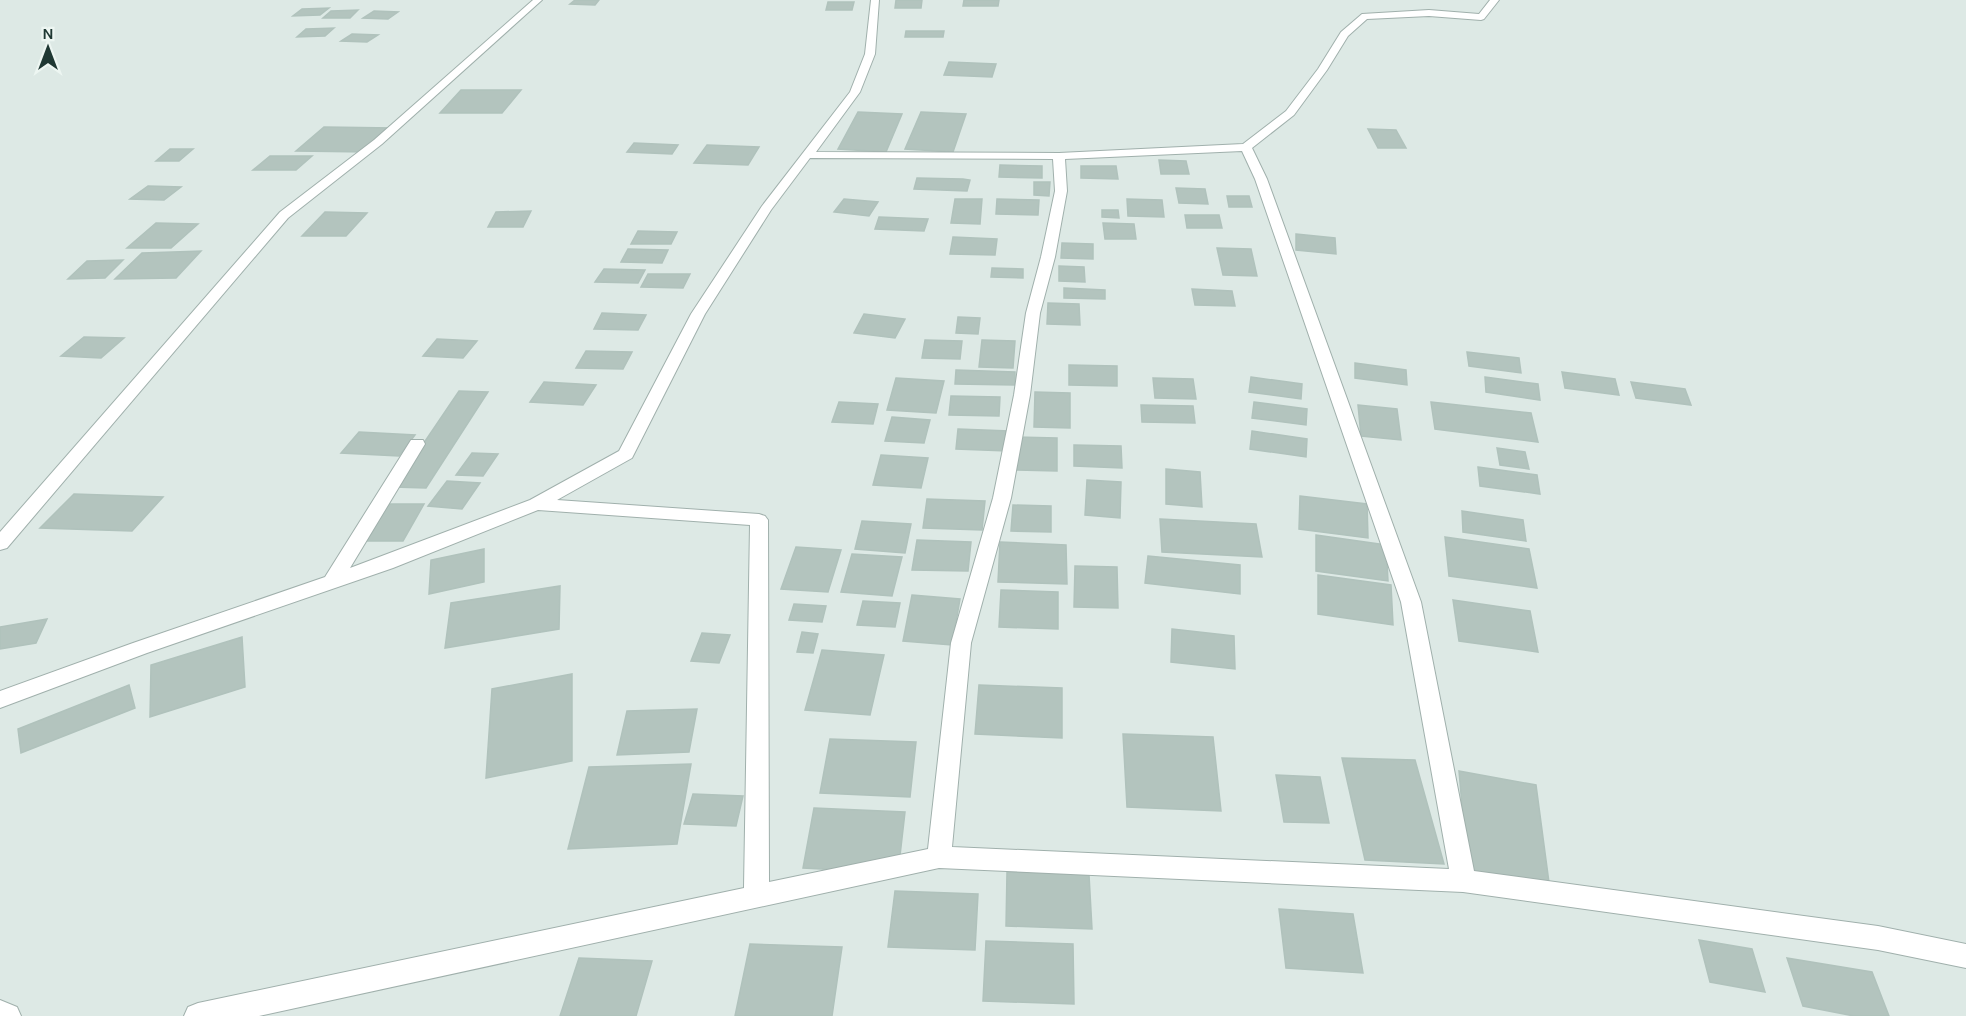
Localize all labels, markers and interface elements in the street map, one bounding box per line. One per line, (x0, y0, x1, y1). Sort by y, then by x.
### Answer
north arrow (18, 18, 78, 78)
text: N (42, 24, 54, 43)

